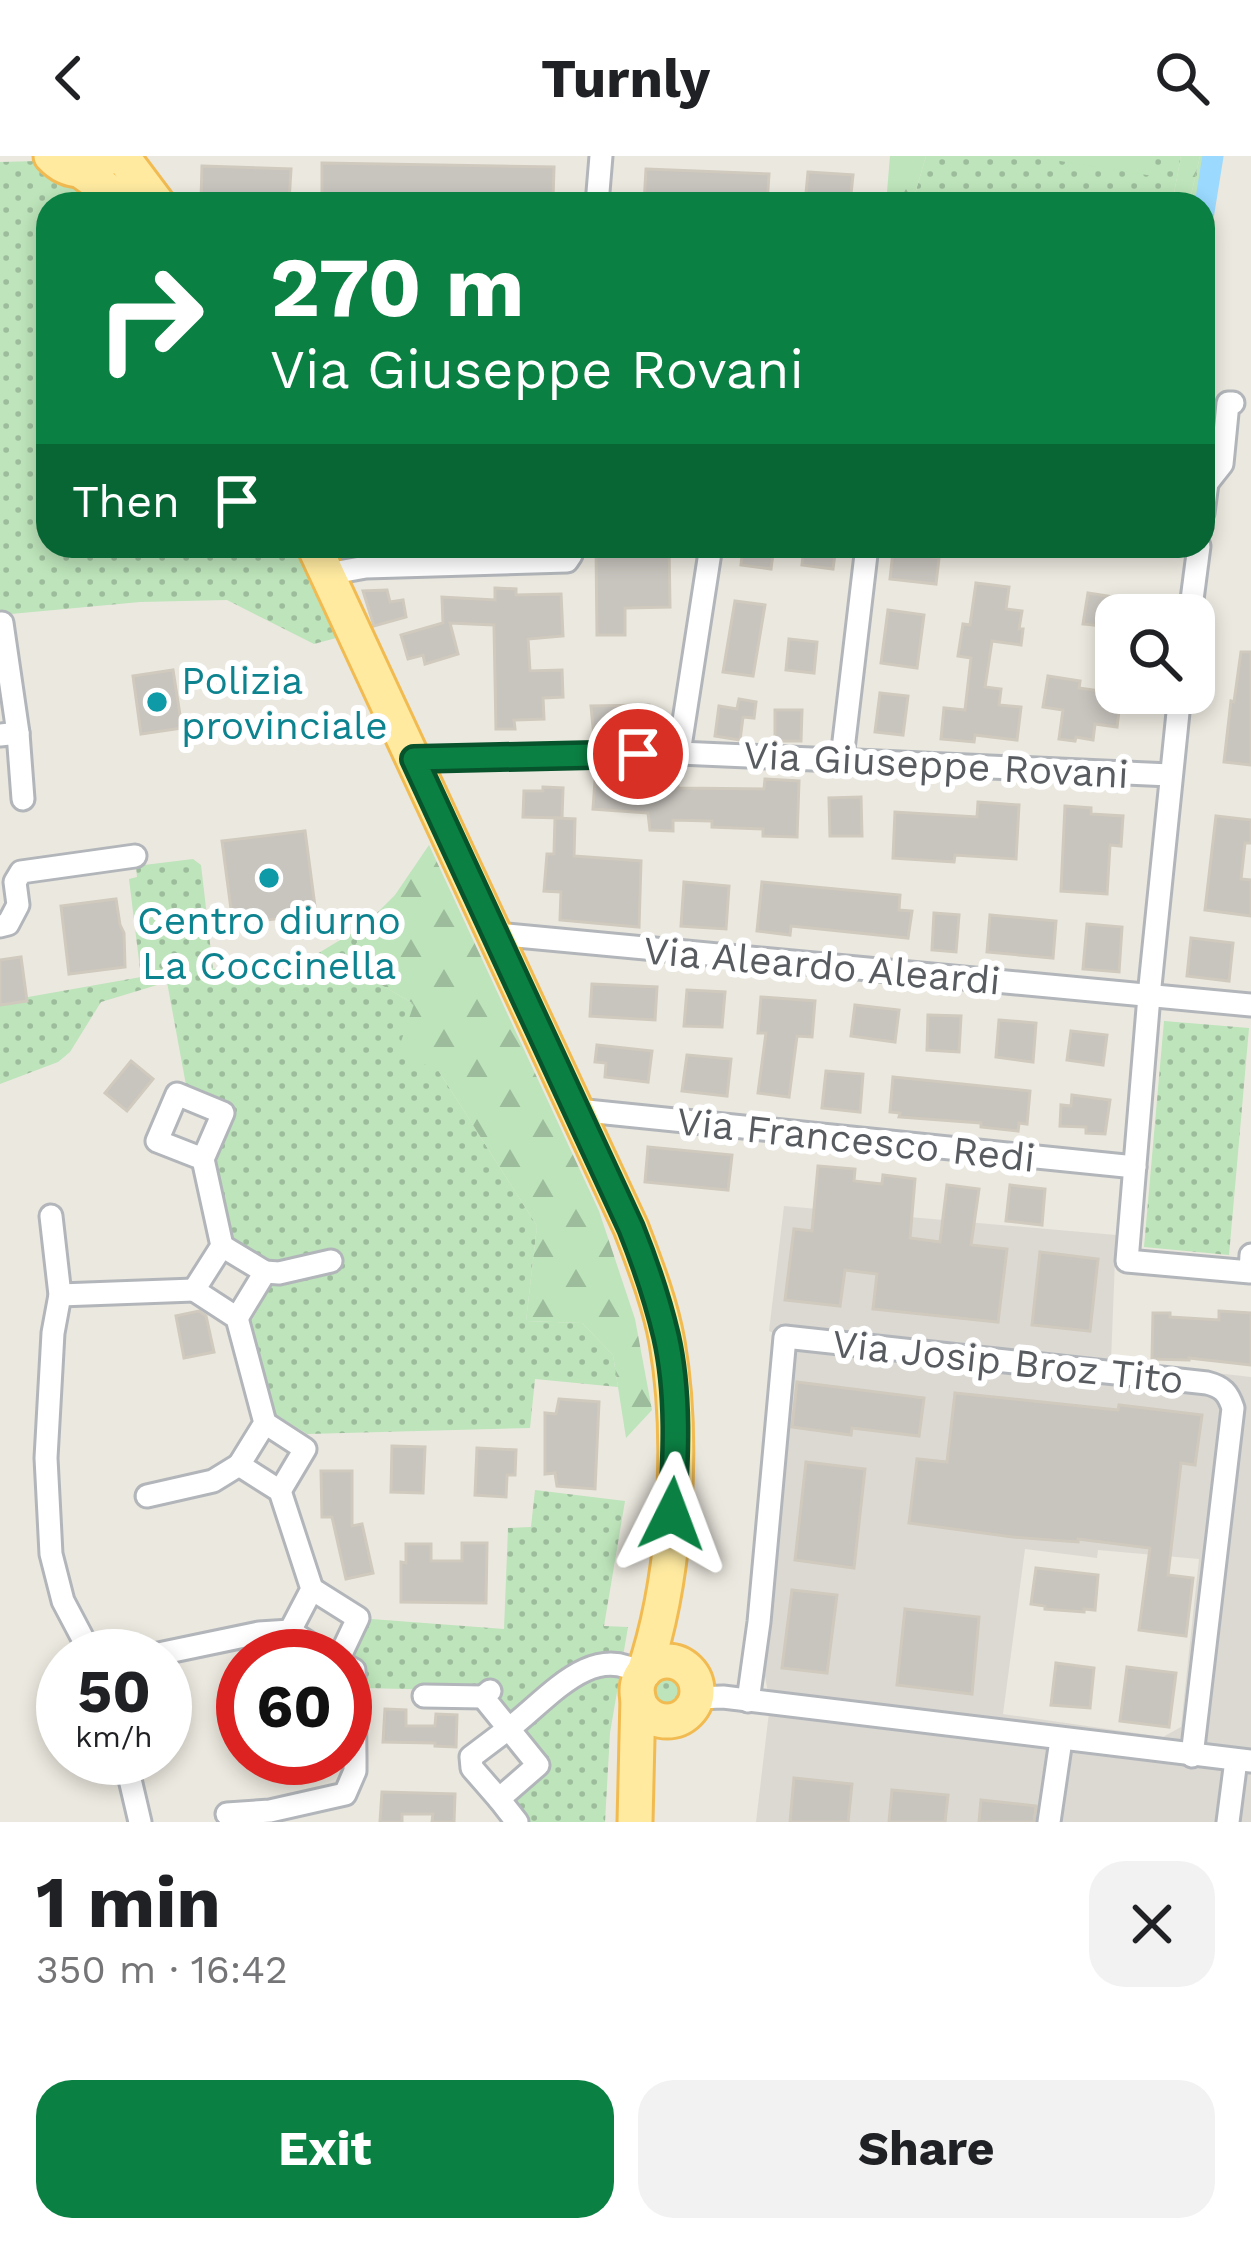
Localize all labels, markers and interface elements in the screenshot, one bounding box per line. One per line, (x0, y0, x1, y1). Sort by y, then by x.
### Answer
icon: back (36, 45, 102, 111)
icon: search (1149, 45, 1215, 111)
text: Turnly (541, 47, 710, 110)
text: 270 m (270, 238, 525, 336)
icon: right (72, 240, 228, 396)
text: Via Giuseppe Rovani (270, 338, 804, 401)
icon: arrive (204, 468, 270, 534)
text: Then (72, 475, 180, 528)
map controls (1095, 594, 1215, 714)
button: search (1095, 594, 1215, 714)
place label: Polizia provinciale (181, 658, 388, 748)
marker: Polizia provinciale (144, 689, 170, 715)
pin (587, 703, 689, 805)
icon: arrive (605, 721, 671, 787)
street label: Via Giuseppe Rovani (742, 732, 1130, 797)
marker: Centro diurno La Coccinella (256, 865, 282, 891)
place label: Centro diurno La Coccinella (137, 898, 401, 988)
street label: Via Aleardo Aleardi (642, 927, 1002, 1004)
street label: Via Francesco Redi (675, 1098, 1037, 1181)
street label: Via Josip Broz Tito (830, 1321, 1186, 1402)
position arrow (609, 1451, 735, 1577)
speed limit sign: 60 (216, 1629, 372, 1785)
text: 50 (77, 1656, 151, 1727)
text: km/h (75, 1719, 153, 1754)
text: 1 min (36, 1860, 221, 1944)
button: close (1089, 1861, 1215, 1987)
text: 350 m · 16:42 (36, 1947, 288, 1992)
button: Exit (36, 2080, 614, 2218)
button: Share (638, 2080, 1215, 2218)

